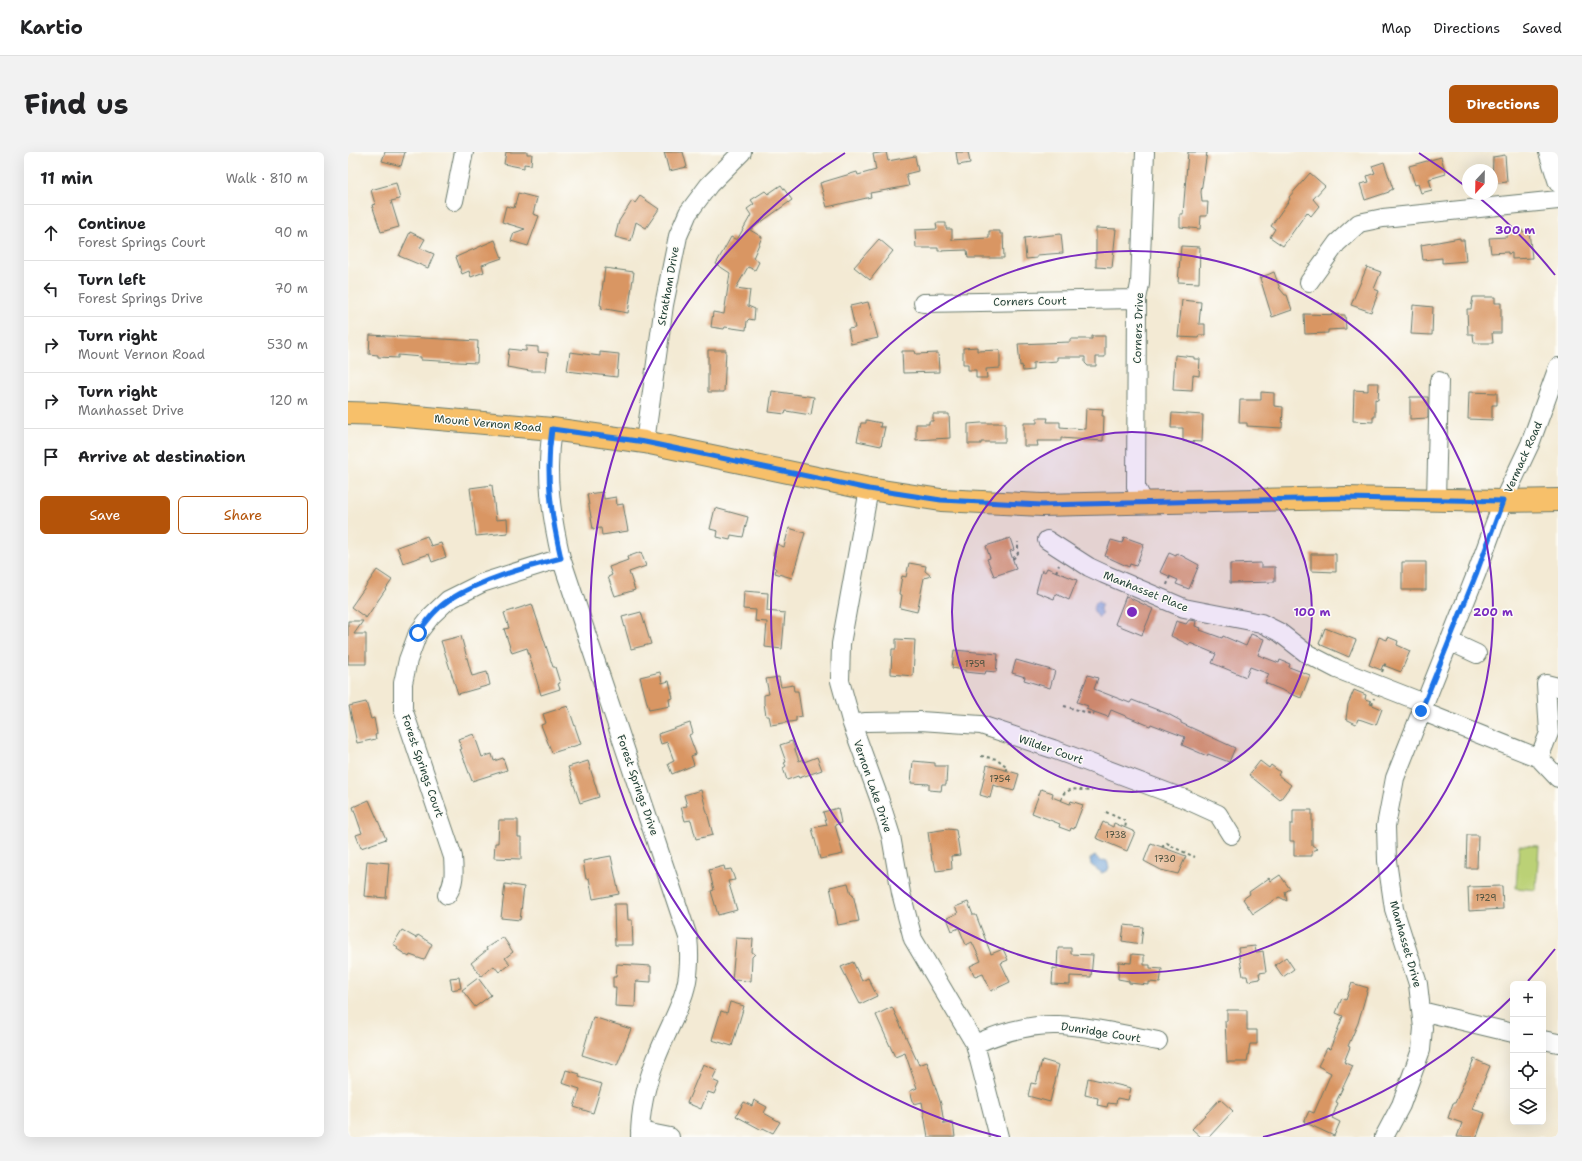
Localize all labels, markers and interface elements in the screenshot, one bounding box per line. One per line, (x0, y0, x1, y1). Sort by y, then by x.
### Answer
text: Kartio (20, 15, 83, 40)
text: Map (1382, 19, 1412, 37)
text: Directions (1434, 19, 1500, 37)
text: Saved (1522, 19, 1562, 37)
text: Find us (24, 85, 129, 123)
button: Directions (1449, 85, 1558, 123)
north arrow (1462, 164, 1498, 200)
text: 11 min (40, 167, 93, 189)
text: Walk · 810 m (226, 170, 308, 187)
text: Continue (78, 214, 146, 234)
icon: ahead (40, 222, 62, 244)
text: 300 m (1495, 222, 1535, 238)
text: 90 m (274, 224, 308, 241)
text: Forest Springs Court (78, 234, 206, 251)
street label: Stratham Drive (654, 245, 683, 327)
text: Turn left (78, 270, 146, 290)
icon: left (40, 278, 62, 300)
text: 70 m (274, 280, 308, 297)
text: Forest Springs Drive (78, 290, 203, 307)
street label: Corners Drive (1130, 292, 1147, 364)
street label: Corners Court (993, 293, 1067, 310)
text: Turn right (78, 326, 158, 346)
icon: right (40, 334, 62, 356)
text: 530 m (267, 336, 308, 353)
text: Mount Vernon Road (78, 346, 205, 363)
text: Turn right (78, 382, 158, 402)
icon: right (40, 390, 62, 412)
text: 120 m (270, 392, 308, 409)
text: Manhasset Drive (78, 402, 184, 419)
street label: Mount Vernon Road (434, 411, 542, 436)
street label: Vermack Road (1501, 419, 1546, 495)
icon: arrive (40, 446, 62, 468)
text: Arrive at destination (78, 447, 246, 467)
button: Save (40, 496, 170, 534)
button: Share (178, 496, 308, 534)
street label: Manhasset Place (1101, 567, 1191, 615)
text: 100 m (1294, 604, 1331, 620)
text: 200 m (1473, 604, 1513, 620)
centre of rings (1125, 605, 1139, 619)
route start (409, 624, 427, 642)
house number: 1759 (965, 658, 985, 670)
route end (1412, 702, 1430, 720)
street label: Forest Springs Court (398, 713, 447, 820)
street label: Wilder Court (1016, 731, 1085, 768)
street label: Forest Springs Drive (613, 733, 662, 838)
street label: Vernon Lake Drive (850, 738, 895, 834)
house number: 1754 (990, 773, 1010, 785)
house number: 1738 (1105, 829, 1127, 841)
house number: 1730 (1154, 853, 1176, 865)
house number: 1729 (1476, 892, 1496, 904)
street label: Manhasset Drive (1386, 899, 1425, 989)
map controls (1510, 981, 1546, 1125)
button: + (1510, 981, 1546, 1017)
button: − (1510, 1017, 1546, 1053)
street label: Dunridge Court (1060, 1019, 1142, 1046)
button: locate (1510, 1053, 1546, 1089)
button: layers (1510, 1089, 1546, 1125)

